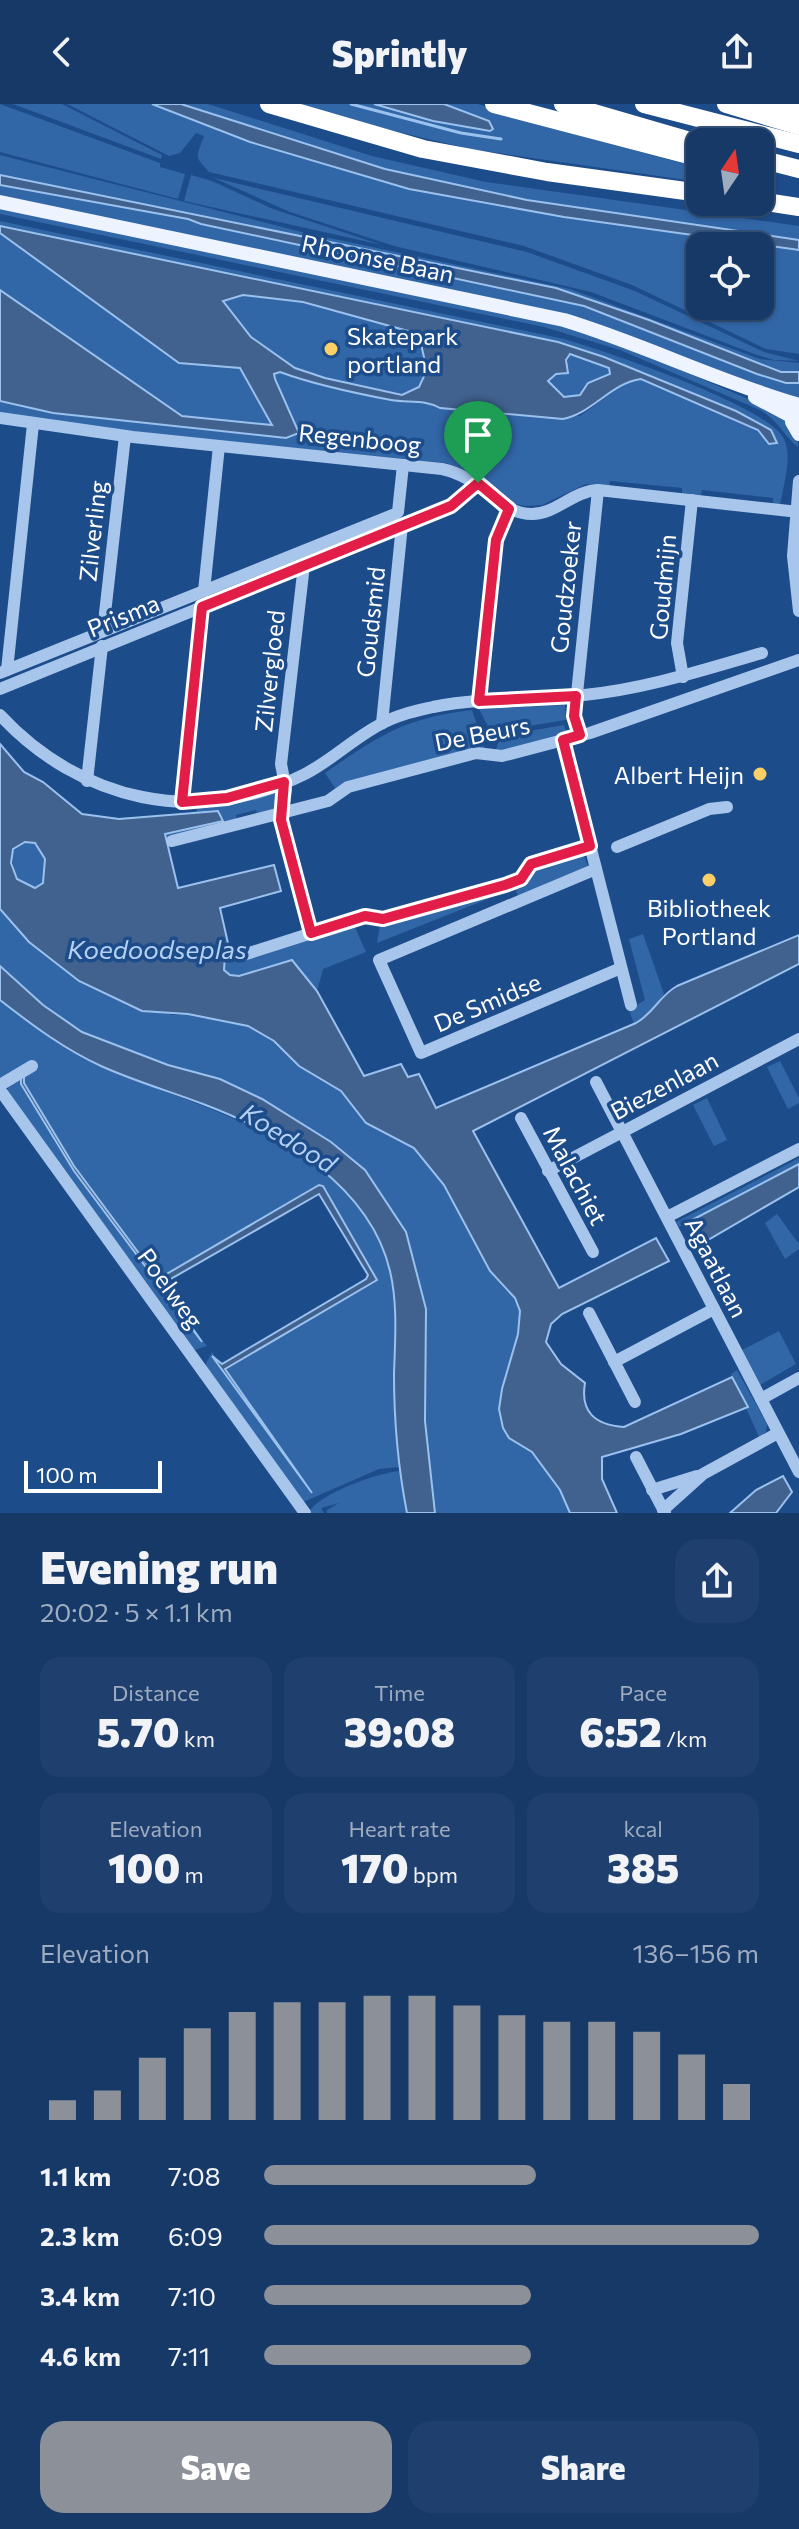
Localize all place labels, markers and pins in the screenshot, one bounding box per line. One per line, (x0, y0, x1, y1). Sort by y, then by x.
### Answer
place label: Skatepark portland (347, 321, 458, 378)
marker: Skatepark portland (322, 340, 340, 358)
pin (444, 401, 512, 483)
place label: Albert Heijn (614, 760, 744, 789)
marker: Albert Heijn (751, 765, 769, 783)
marker: Bibliotheek Portland (700, 871, 718, 889)
place label: Bibliotheek Portland (647, 893, 771, 950)

